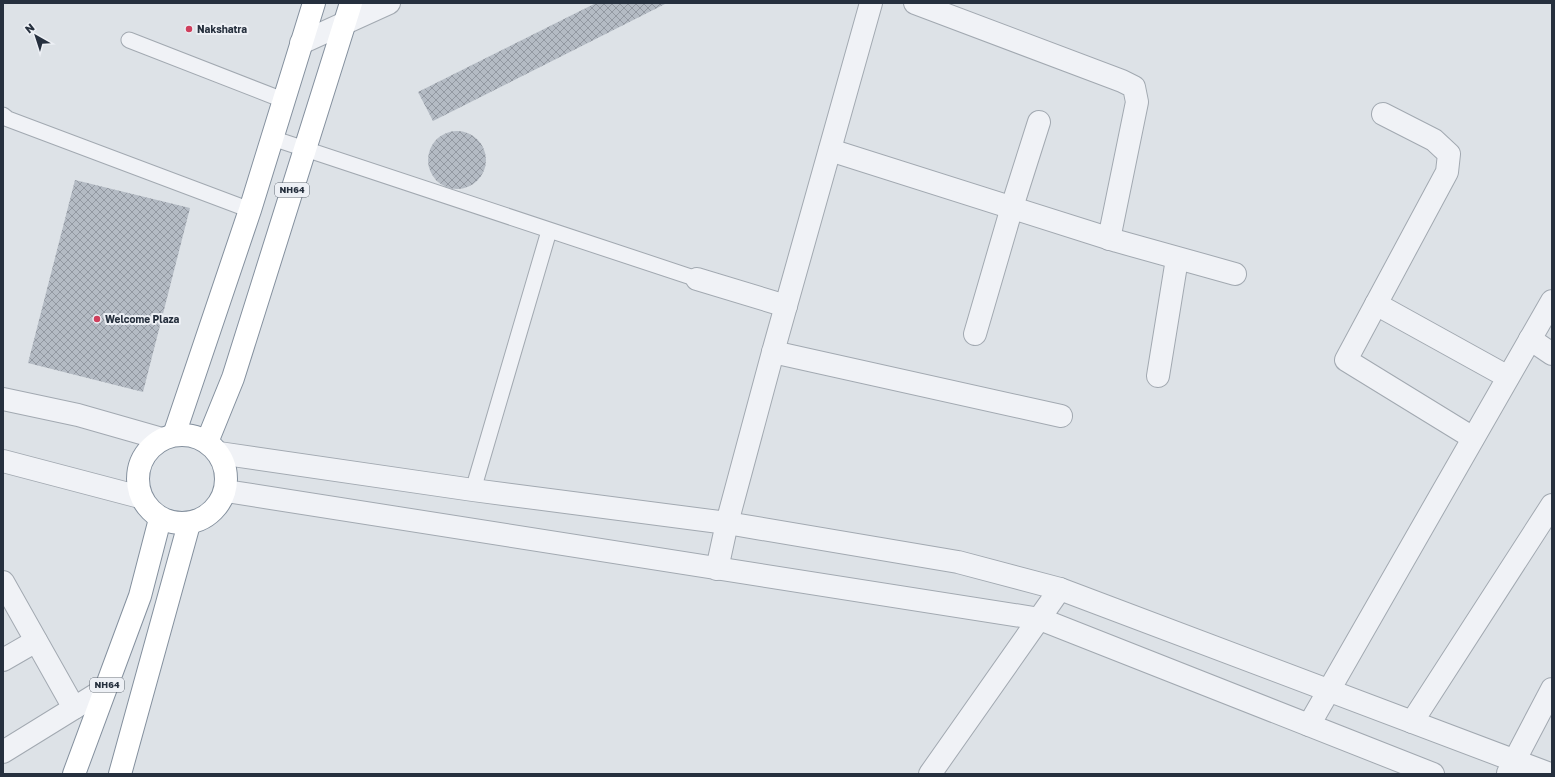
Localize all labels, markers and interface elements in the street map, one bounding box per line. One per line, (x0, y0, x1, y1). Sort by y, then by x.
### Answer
north arrow (16, 16, 56, 56)
text: N (22, 20, 37, 36)
place label: Nakshatra (197, 23, 247, 35)
marker: Nakshatra (184, 24, 194, 34)
road number: NH64 (275, 183, 309, 197)
place label: Welcome Plaza (105, 313, 180, 325)
marker: Welcome Plaza (92, 314, 102, 324)
road number: NH64 (90, 678, 124, 692)

